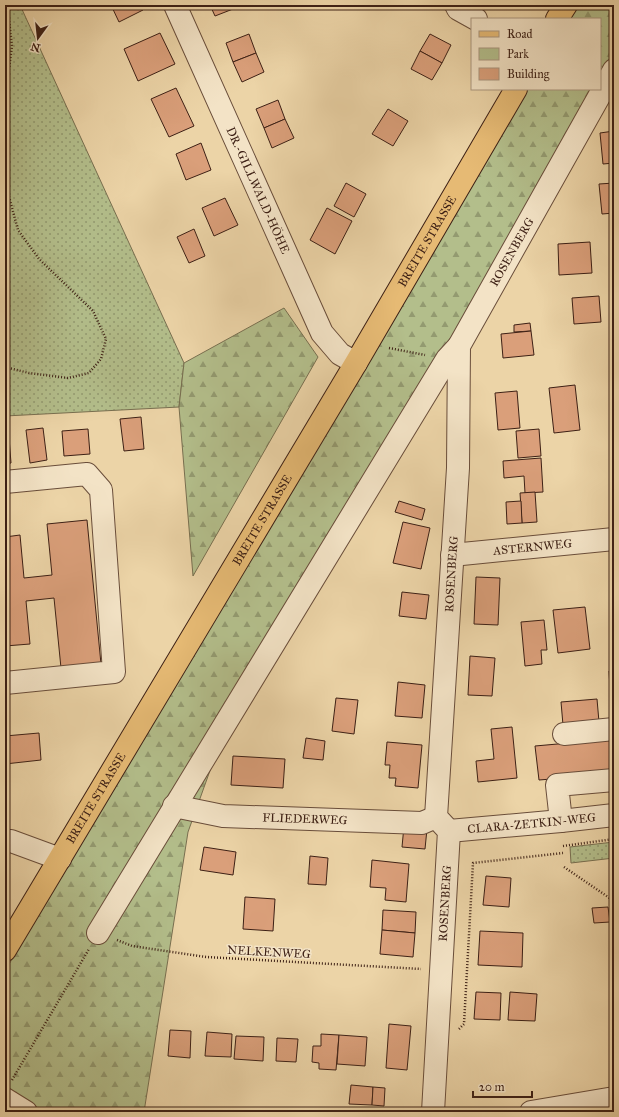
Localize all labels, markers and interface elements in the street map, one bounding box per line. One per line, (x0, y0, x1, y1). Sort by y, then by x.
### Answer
north arrow (18, 18, 58, 58)
legend (471, 18, 601, 90)
text: Road (507, 27, 533, 41)
text: N (29, 40, 42, 55)
text: Park (507, 47, 529, 61)
text: Building (507, 67, 550, 82)
street label: DR.-GILLWALD-HÖHE (224, 125, 293, 256)
street label: BREITE STRASSE (395, 193, 460, 289)
street label: ROSENBERG (487, 215, 537, 289)
street label: BREITE STRASSE (230, 472, 295, 568)
street label: ROSENBERG (442, 535, 461, 613)
street label: ASTERNWEG (491, 536, 573, 558)
street label: BREITE STRASSE (63, 750, 129, 846)
street label: FLIEDERWEG (262, 810, 348, 827)
street label: CLARA-ZETKIN-WEG (467, 810, 597, 836)
street label: ROSENBERG (436, 865, 454, 942)
street label: NELKENWEG (227, 943, 311, 961)
scale bar (473, 1073, 532, 1099)
text: 20 m (479, 1080, 505, 1094)

